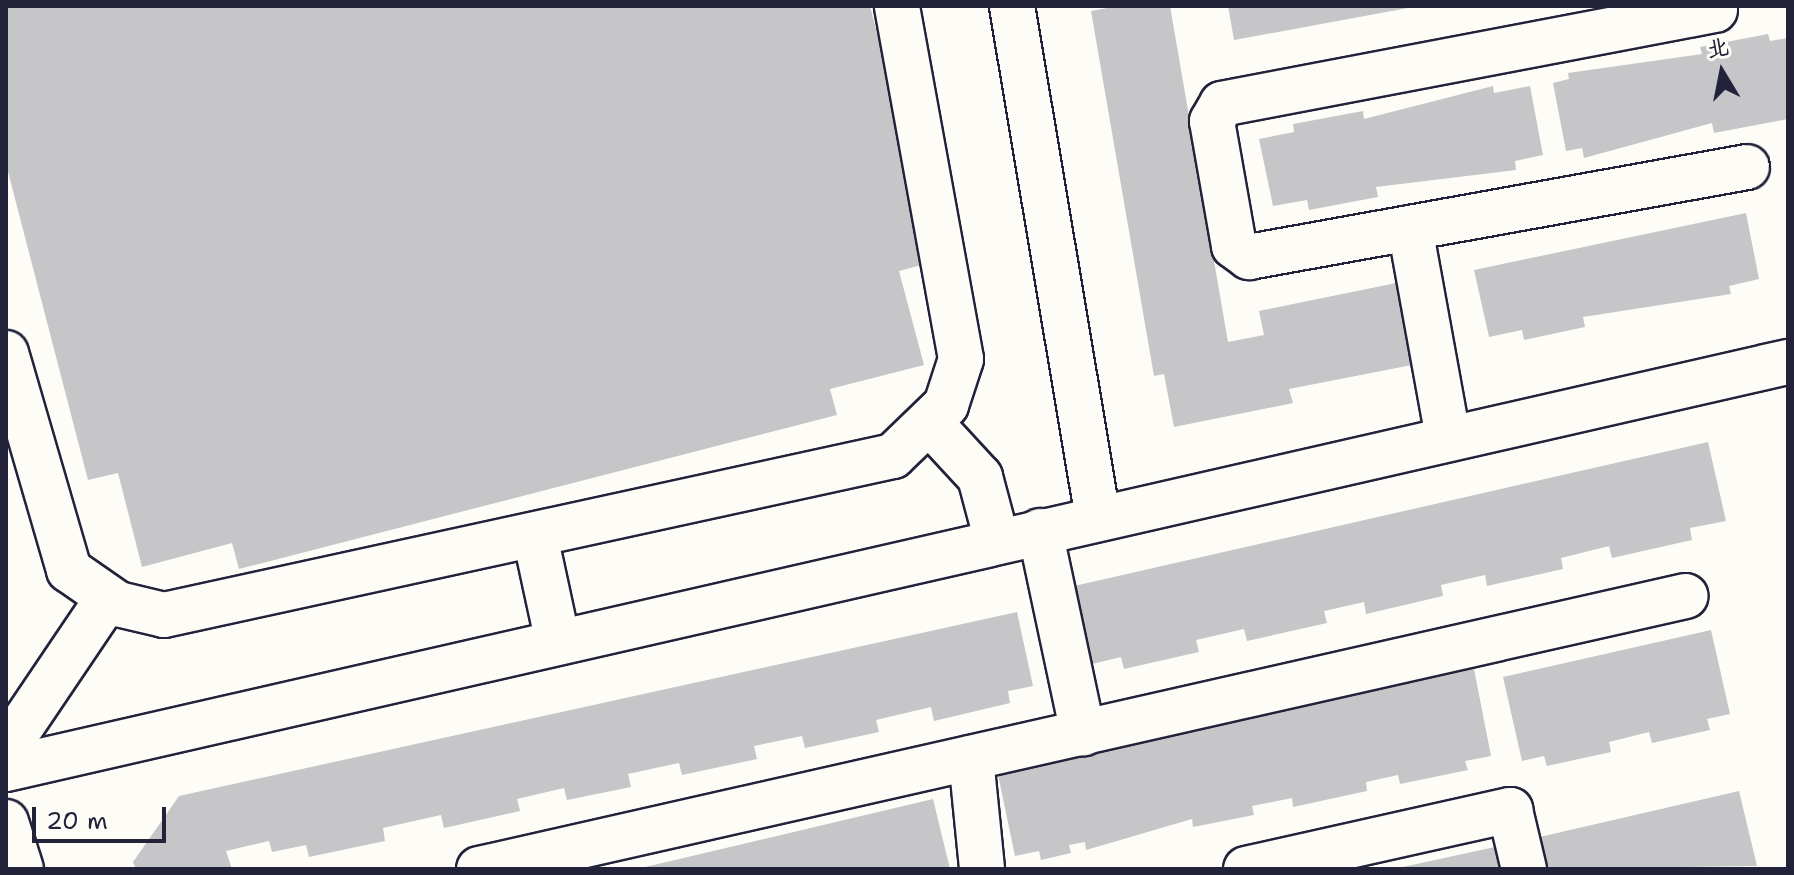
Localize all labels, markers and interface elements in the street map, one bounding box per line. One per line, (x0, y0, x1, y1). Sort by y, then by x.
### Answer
north arrow (1682, 32, 1762, 112)
text: 北 (1704, 32, 1731, 64)
scale bar (36, 791, 170, 841)
text: 20 m (46, 805, 108, 837)

